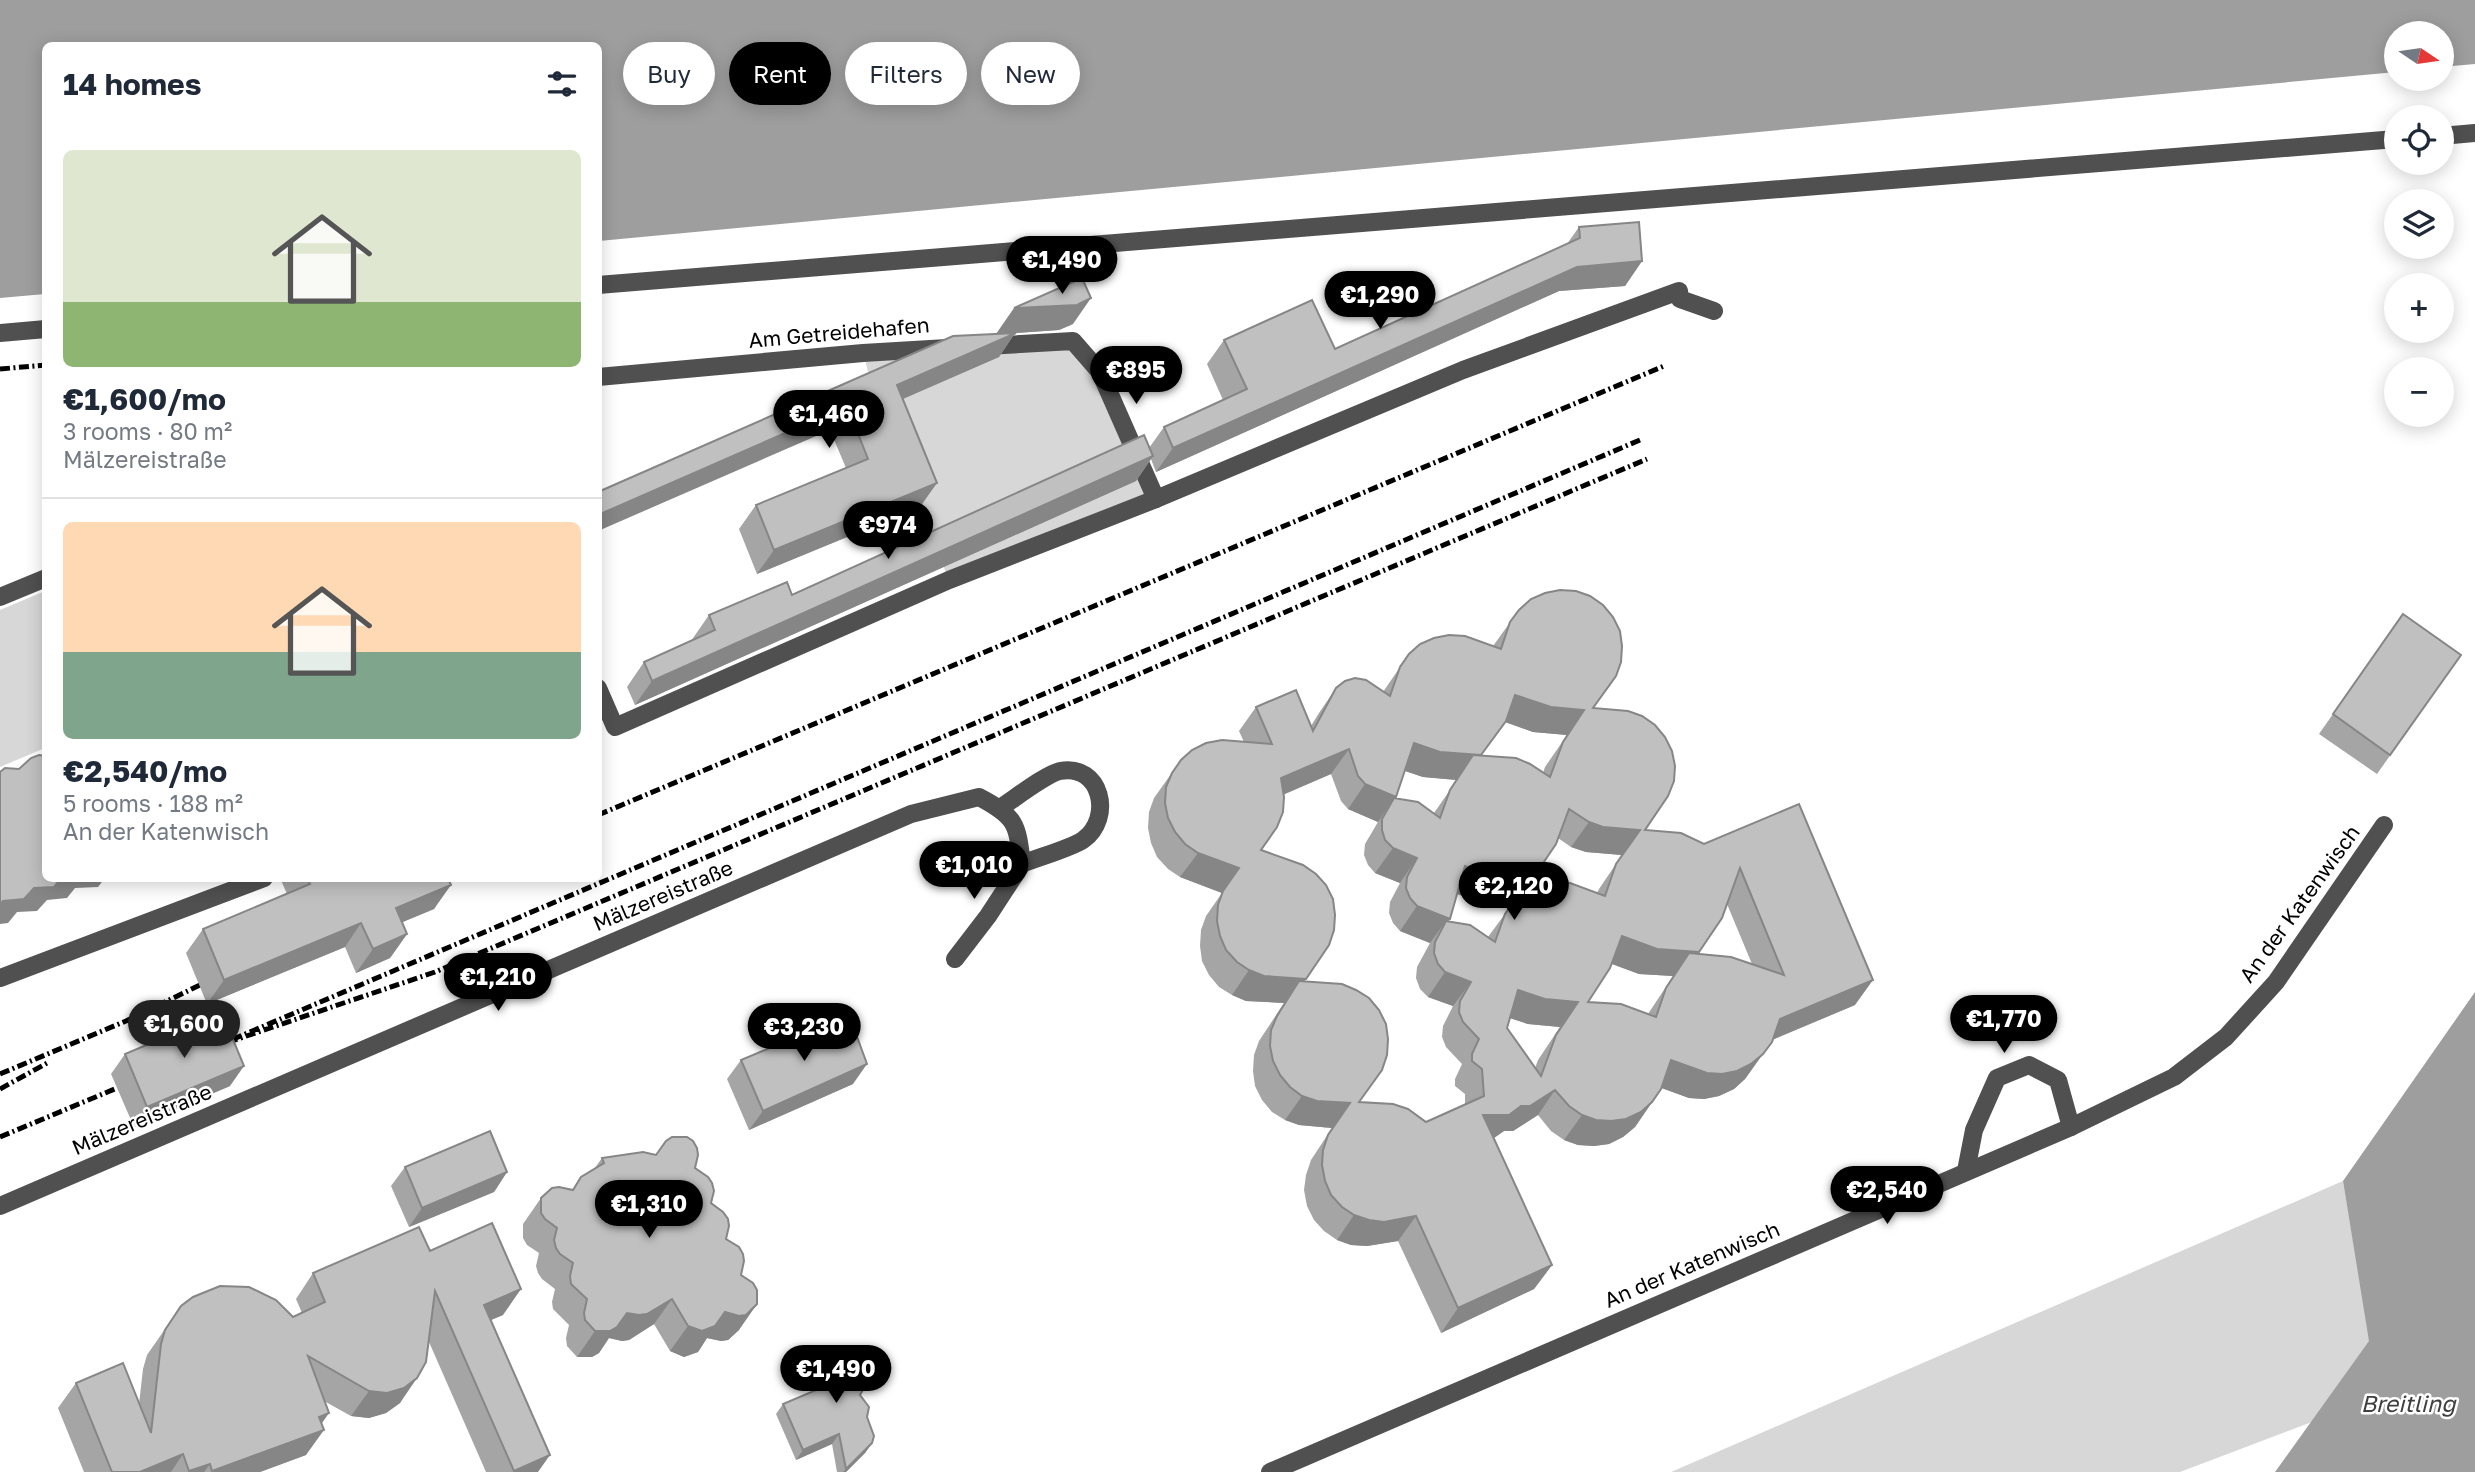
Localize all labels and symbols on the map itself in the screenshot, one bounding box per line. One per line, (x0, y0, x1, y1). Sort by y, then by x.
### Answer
north arrow (2384, 21, 2454, 91)
pin: €1,490 (1005, 236, 1119, 296)
pin: €1,290 (1323, 272, 1437, 331)
street label: Am Getreidehafen (747, 311, 930, 353)
pin: €895 (1095, 346, 1177, 406)
pin: €1,460 (772, 391, 886, 450)
pin: €974 (847, 502, 929, 561)
street label: An der Katenwisch (2233, 820, 2365, 987)
pin: €1,010 (917, 842, 1031, 901)
street label: Mälzereistraße (589, 854, 736, 936)
pin: €2,120 (1457, 862, 1571, 922)
pin: €1,210 (441, 954, 555, 1013)
pin: €1,770 (1947, 996, 2061, 1055)
pin: €1,600 (127, 1000, 241, 1060)
pin: €3,230 (747, 1004, 861, 1063)
street label: Mälzereistraße (68, 1078, 215, 1160)
pin: €2,540 (1830, 1166, 1944, 1226)
pin: €1,310 (592, 1180, 706, 1240)
street label: An der Katenwisch (1600, 1215, 1783, 1313)
pin: €1,490 (779, 1346, 893, 1405)
water label: Breitling (2361, 1389, 2457, 1417)

